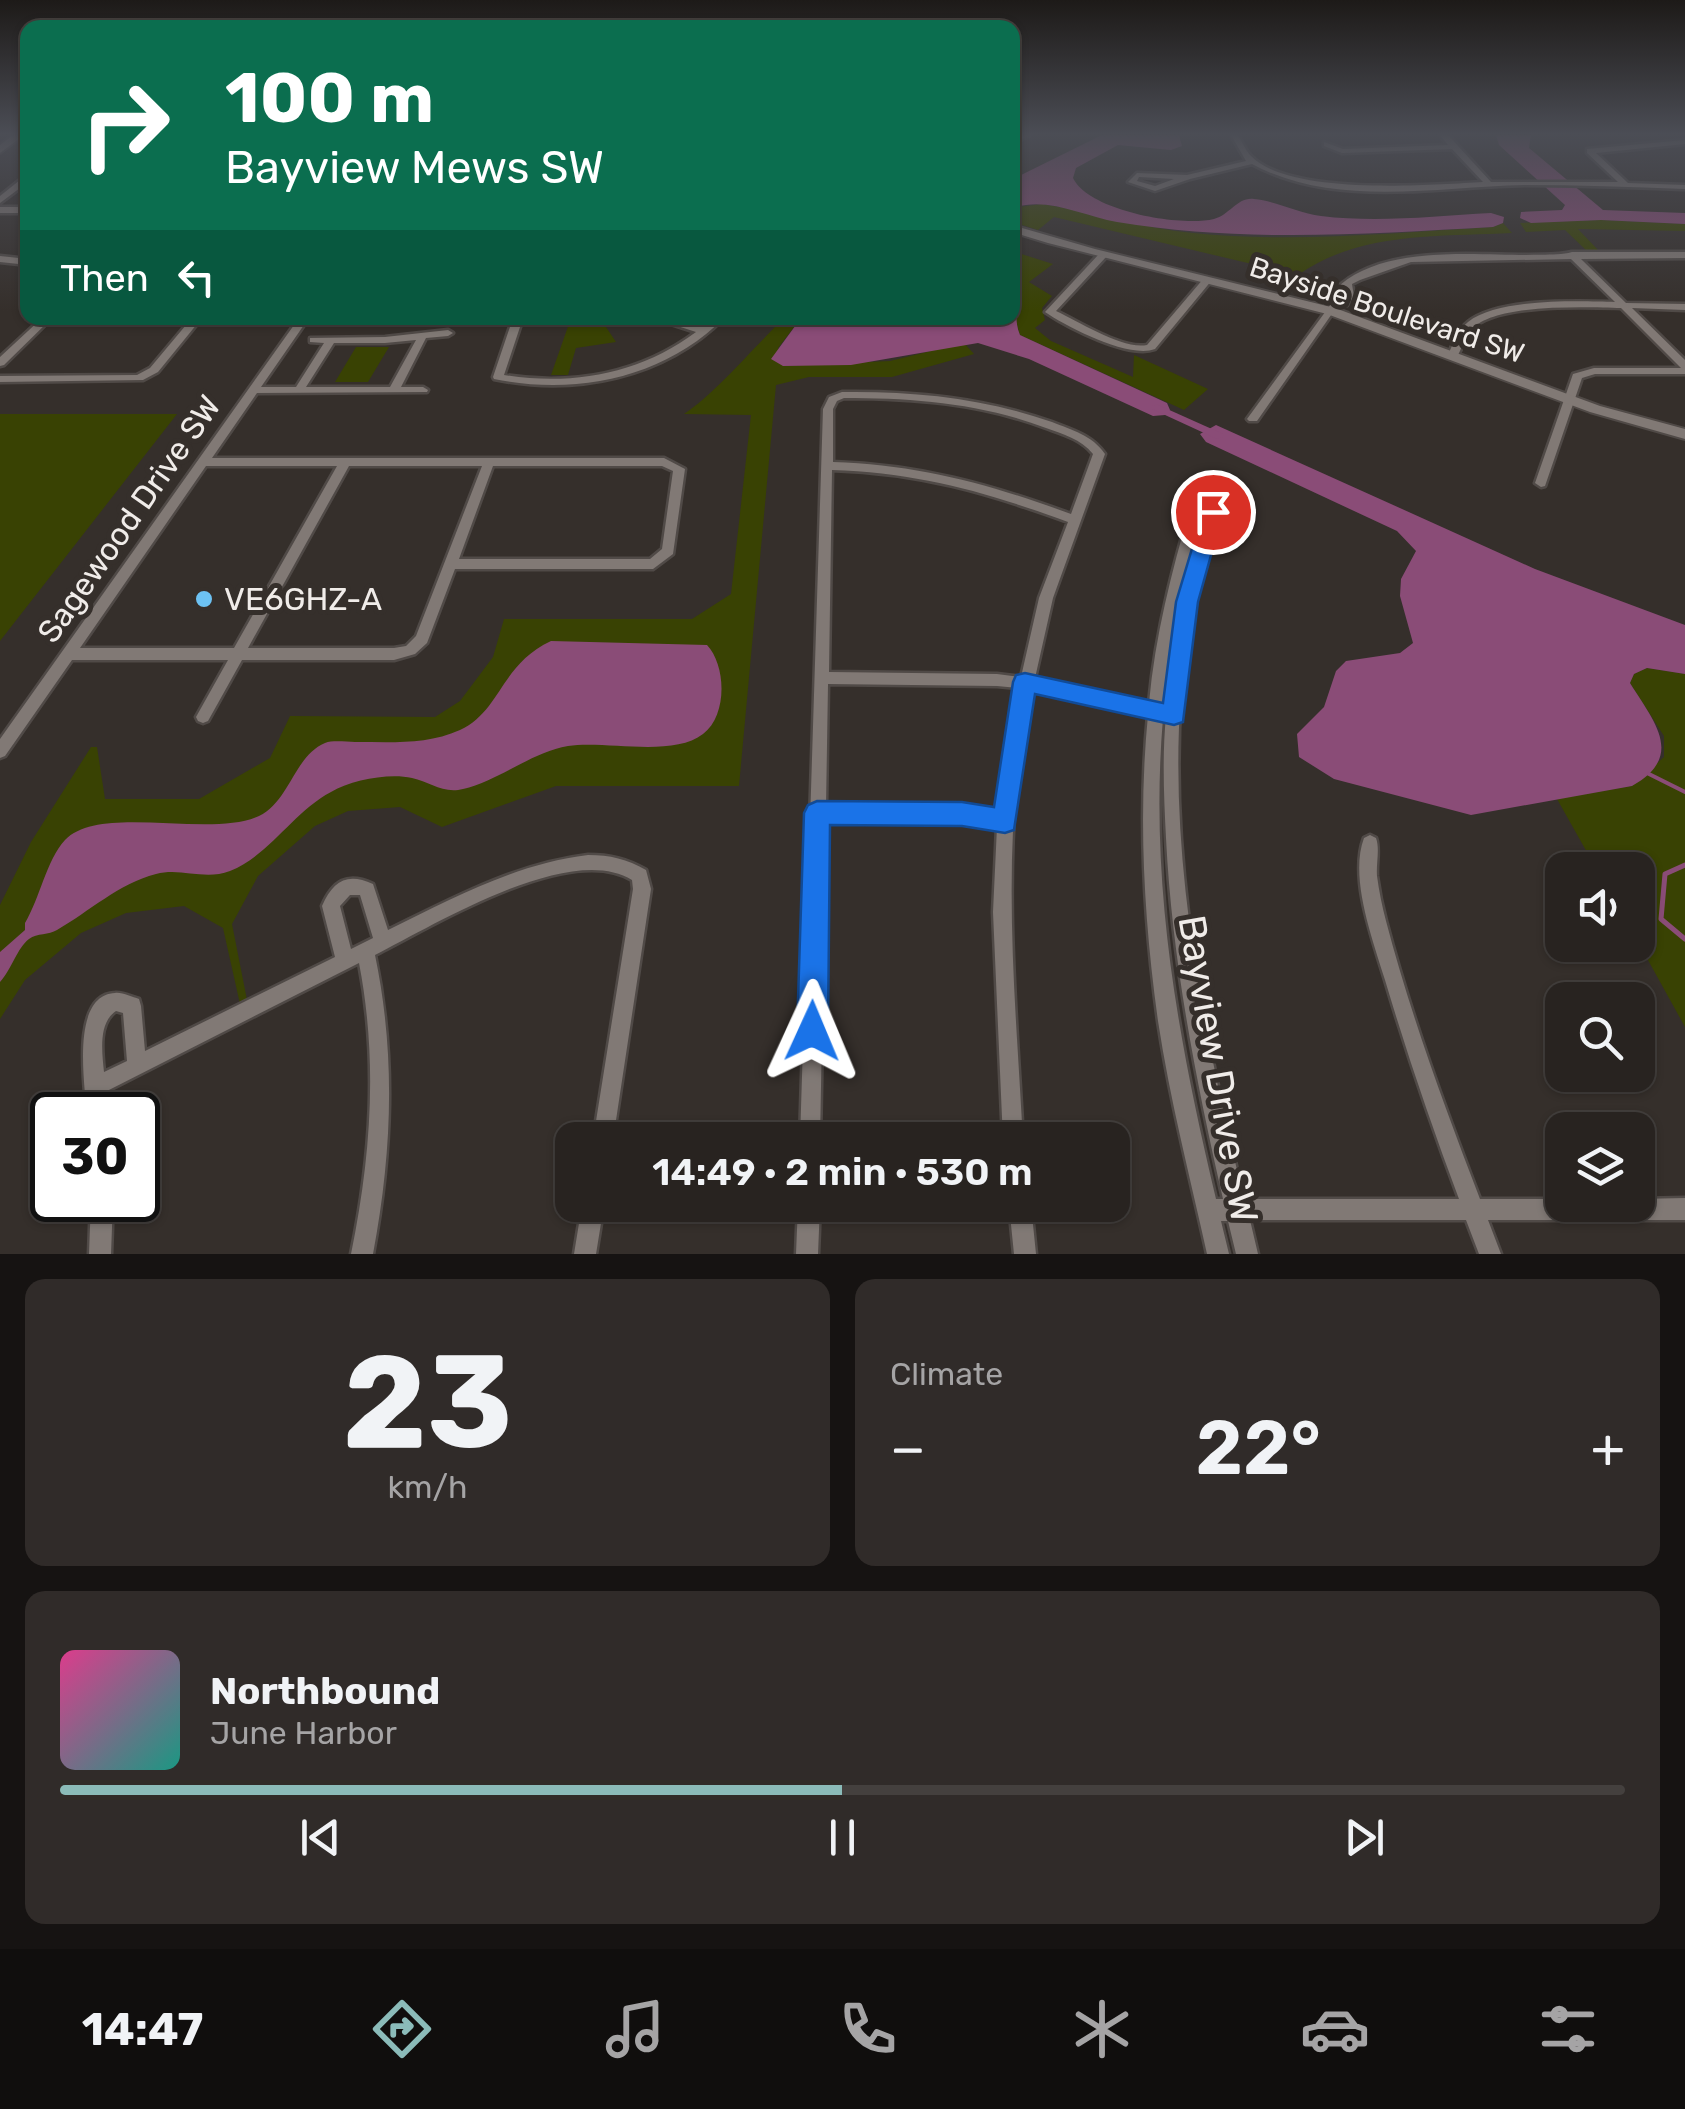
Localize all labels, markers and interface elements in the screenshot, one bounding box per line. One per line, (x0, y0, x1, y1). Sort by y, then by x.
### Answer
text: 100 m (225, 57, 434, 140)
icon: right (60, 60, 190, 190)
text: Bayview Mews SW (225, 141, 604, 194)
icon: left (169, 250, 224, 305)
street label: Bayside Boulevard SW (1246, 250, 1528, 370)
text: Then (60, 255, 149, 301)
street label: Sagewood Drive SW (29, 388, 229, 650)
pin (1171, 470, 1256, 555)
icon: arrive (1186, 485, 1241, 540)
place label: VE6GHZ-A (224, 580, 382, 618)
marker: VE6GHZ-A (193, 588, 215, 610)
map controls (1545, 852, 1655, 1222)
button: sound (1545, 852, 1655, 962)
street label: Bayview Drive SW (1168, 912, 1268, 1226)
position arrow (760, 979, 864, 1083)
button: search (1545, 982, 1655, 1092)
speed limit sign: 30 (30, 1092, 160, 1222)
button: layers (1545, 1112, 1655, 1222)
text: 14:49 · 2 min · 530 m (652, 1149, 1033, 1195)
text: 23 (342, 1325, 513, 1480)
text: Climate (890, 1355, 1003, 1393)
text: 22° (1196, 1404, 1321, 1493)
text: − (890, 1416, 926, 1481)
text: + (1591, 1416, 1625, 1481)
text: km/h (388, 1468, 467, 1506)
text: Northbound (210, 1668, 440, 1714)
text: June Harbor (210, 1714, 397, 1752)
icon: previous (293, 1810, 348, 1865)
icon: pause (815, 1810, 870, 1865)
icon: next (1337, 1810, 1392, 1865)
icon: directions (367, 1994, 437, 2064)
icon: music (600, 1994, 670, 2064)
icon: phone (833, 1994, 903, 2064)
icon: climate (1067, 1994, 1137, 2064)
icon: car (1300, 1994, 1370, 2064)
icon: filters (1533, 1994, 1603, 2064)
text: 14:47 (82, 2003, 203, 2056)

